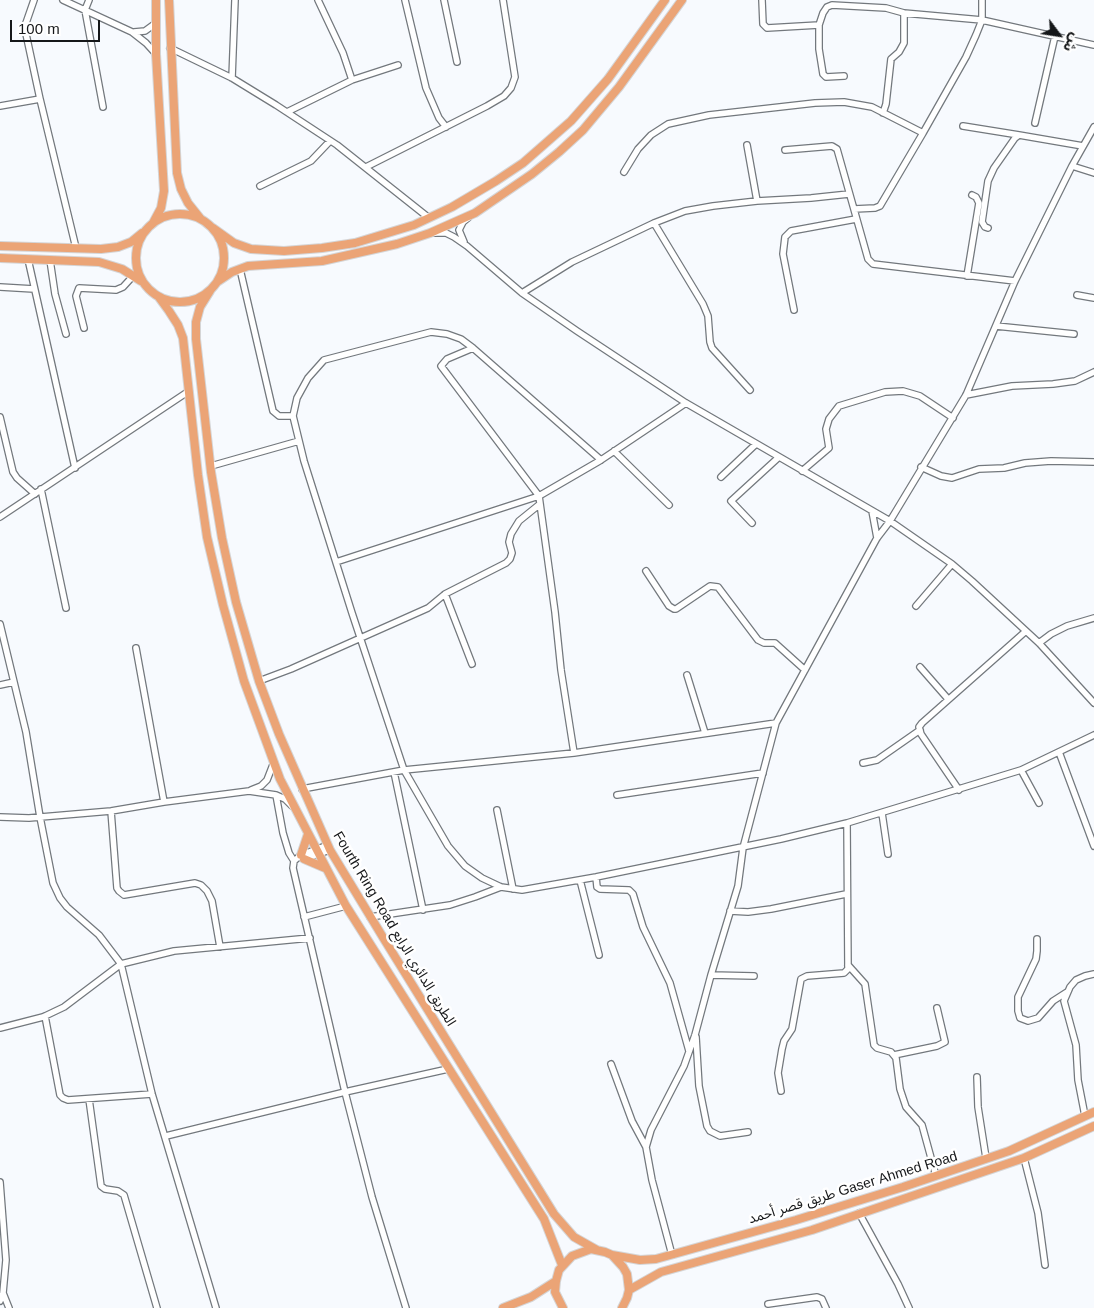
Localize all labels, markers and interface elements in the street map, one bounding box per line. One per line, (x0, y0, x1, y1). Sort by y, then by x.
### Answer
scale bar (12, 10, 102, 42)
north arrow (1034, 10, 1084, 60)
text: 100 m (18, 20, 60, 37)
text: ش (1060, 30, 1084, 55)
street label: Fourth Ring Road الطريق الدائري الرابع (329, 829, 459, 1029)
street label: طريق قصر أحمد Gaser Ahmed Road (746, 1148, 960, 1228)

